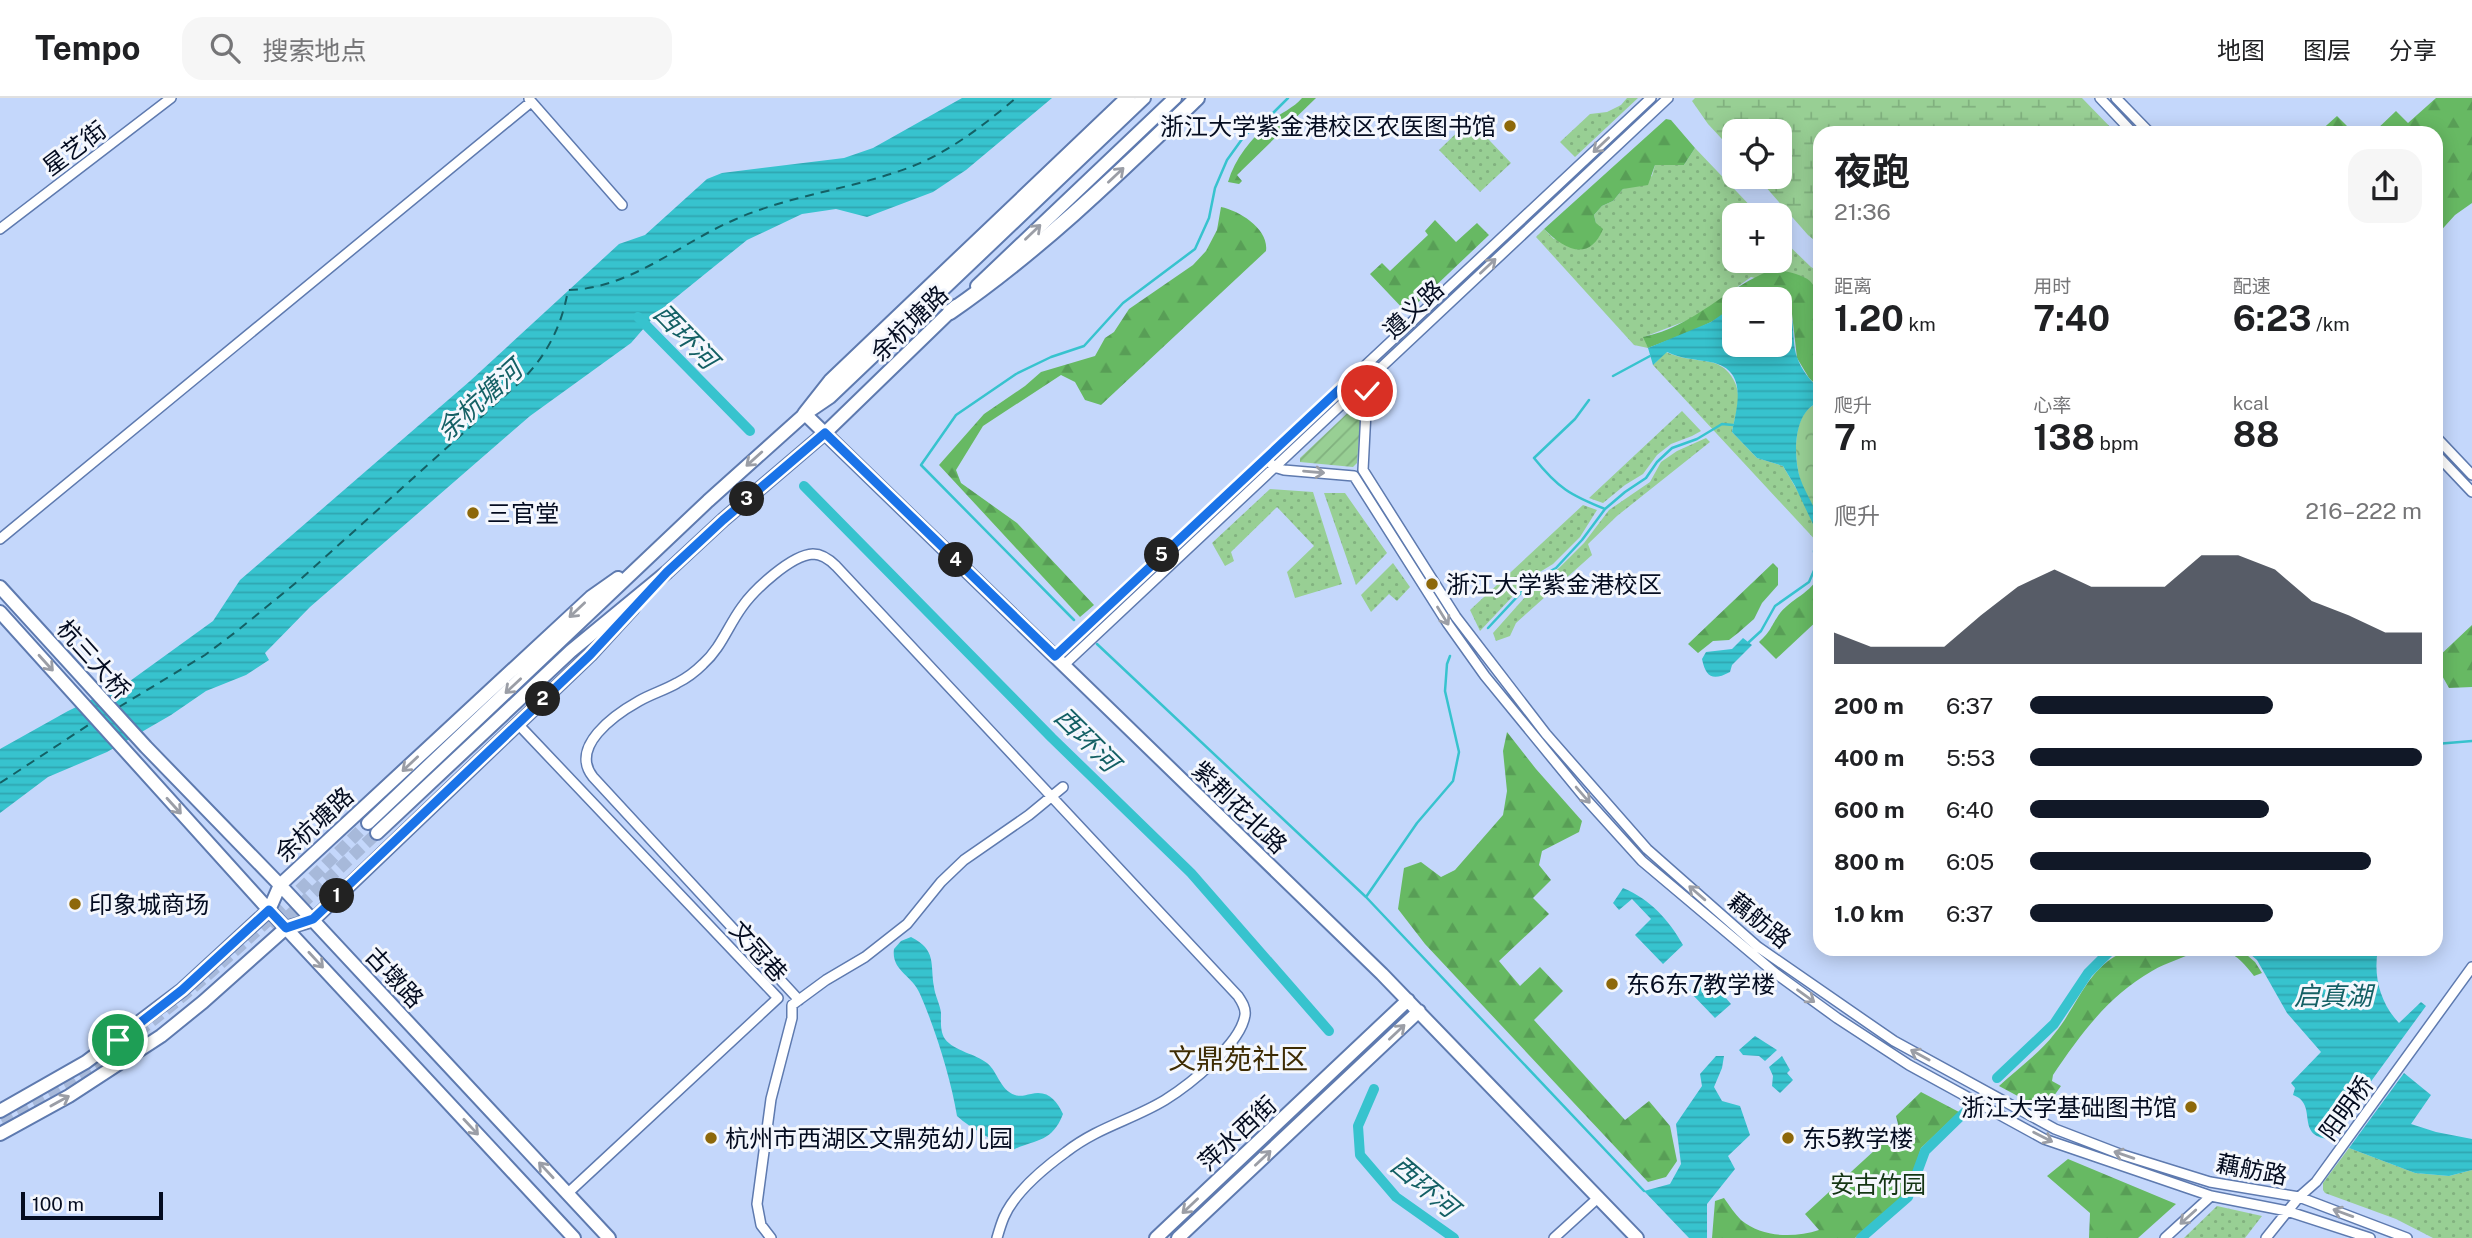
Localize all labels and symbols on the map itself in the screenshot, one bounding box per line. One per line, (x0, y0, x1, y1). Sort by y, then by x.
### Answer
place label: 浙江大学紫金港校区农医图书馆 (1160, 112, 1496, 140)
street label: 星艺街 (37, 115, 111, 181)
marker: 浙江大学紫金港校区农医图书馆 (1502, 118, 1518, 134)
one-way arrow (1593, 136, 1610, 153)
one-way arrow (1107, 167, 1124, 184)
one-way arrow (1024, 224, 1041, 241)
one-way arrow (1479, 258, 1497, 274)
street label: 遵义路 (1377, 274, 1449, 344)
street label: 余杭塘路 (865, 280, 953, 366)
water label: 西环河 (648, 297, 728, 378)
water label: 余杭塘河 (430, 350, 532, 446)
pin (1337, 361, 1397, 421)
one-way arrow (746, 451, 763, 468)
one-way arrow (1302, 466, 1324, 479)
pin: 3 (730, 482, 764, 516)
place label: 三官堂 (487, 499, 559, 527)
marker: 三官堂 (465, 505, 481, 521)
pin: 5 (1144, 538, 1180, 573)
pin: 4 (939, 542, 974, 578)
place label: 浙江大学紫金港校区 (1446, 570, 1662, 598)
marker: 浙江大学紫金港校区 (1424, 576, 1440, 592)
one-way arrow (569, 601, 586, 618)
one-way arrow (1437, 606, 1451, 626)
street label: 杭三大桥 (51, 614, 137, 704)
one-way arrow (38, 654, 54, 672)
one-way arrow (504, 678, 522, 694)
pin: 2 (526, 682, 560, 716)
water label: 西环河 (1048, 700, 1129, 781)
street label: 紫荆花北路 (1187, 755, 1293, 859)
one-way arrow (401, 756, 419, 772)
street label: 余杭塘路 (269, 781, 359, 867)
one-way arrow (1575, 786, 1591, 804)
one-way arrow (166, 797, 183, 814)
pin: 1 (320, 878, 354, 914)
one-way arrow (1688, 885, 1706, 901)
street label: 藕舫路 (1723, 886, 1797, 954)
place label: 印象城商场 (89, 890, 209, 918)
marker: 印象城商场 (67, 896, 83, 912)
street label: 文冠巷 (725, 915, 793, 987)
street label: 古墩路 (360, 941, 430, 1013)
one-way arrow (308, 951, 324, 969)
place label: 东6东7教学楼 (1626, 970, 1775, 998)
marker: 东6东7教学楼 (1604, 976, 1620, 992)
water label: 启真湖 (2294, 980, 2376, 1011)
one-way arrow (1797, 988, 1816, 1003)
pin (88, 1010, 148, 1070)
one-way arrow (1388, 1024, 1406, 1040)
district label: 文鼎苑社区 (1168, 1042, 1308, 1075)
one-way arrow (1910, 1048, 1930, 1062)
street label: 阳明桥 (2314, 1071, 2378, 1145)
street label: 萍水西街 (1192, 1090, 1282, 1176)
place label: 浙江大学基础图书馆 (1961, 1093, 2177, 1121)
one-way arrow (49, 1094, 69, 1108)
marker: 浙江大学基础图书馆 (2183, 1099, 2199, 1115)
one-way arrow (463, 1118, 480, 1135)
place label: 杭州市西湖区文鼎苑幼儿园 (725, 1124, 1013, 1152)
place label: 东5教学楼 (1802, 1124, 1913, 1152)
marker: 杭州市西湖区文鼎苑幼儿园 (703, 1130, 719, 1146)
marker: 东5教学楼 (1780, 1130, 1796, 1146)
one-way arrow (2033, 1131, 2053, 1145)
one-way arrow (2113, 1148, 2135, 1160)
street label: 藕舫路 (2214, 1148, 2290, 1190)
one-way arrow (1254, 1149, 1271, 1166)
water label: 西环河 (1385, 1149, 1469, 1226)
one-way arrow (538, 1161, 554, 1179)
park label: 安古竹园 (1830, 1170, 1926, 1198)
scale bar (21, 1189, 163, 1221)
one-way arrow (1181, 1198, 1199, 1214)
one-way arrow (2333, 1206, 2355, 1218)
one-way arrow (2179, 1209, 2197, 1225)

